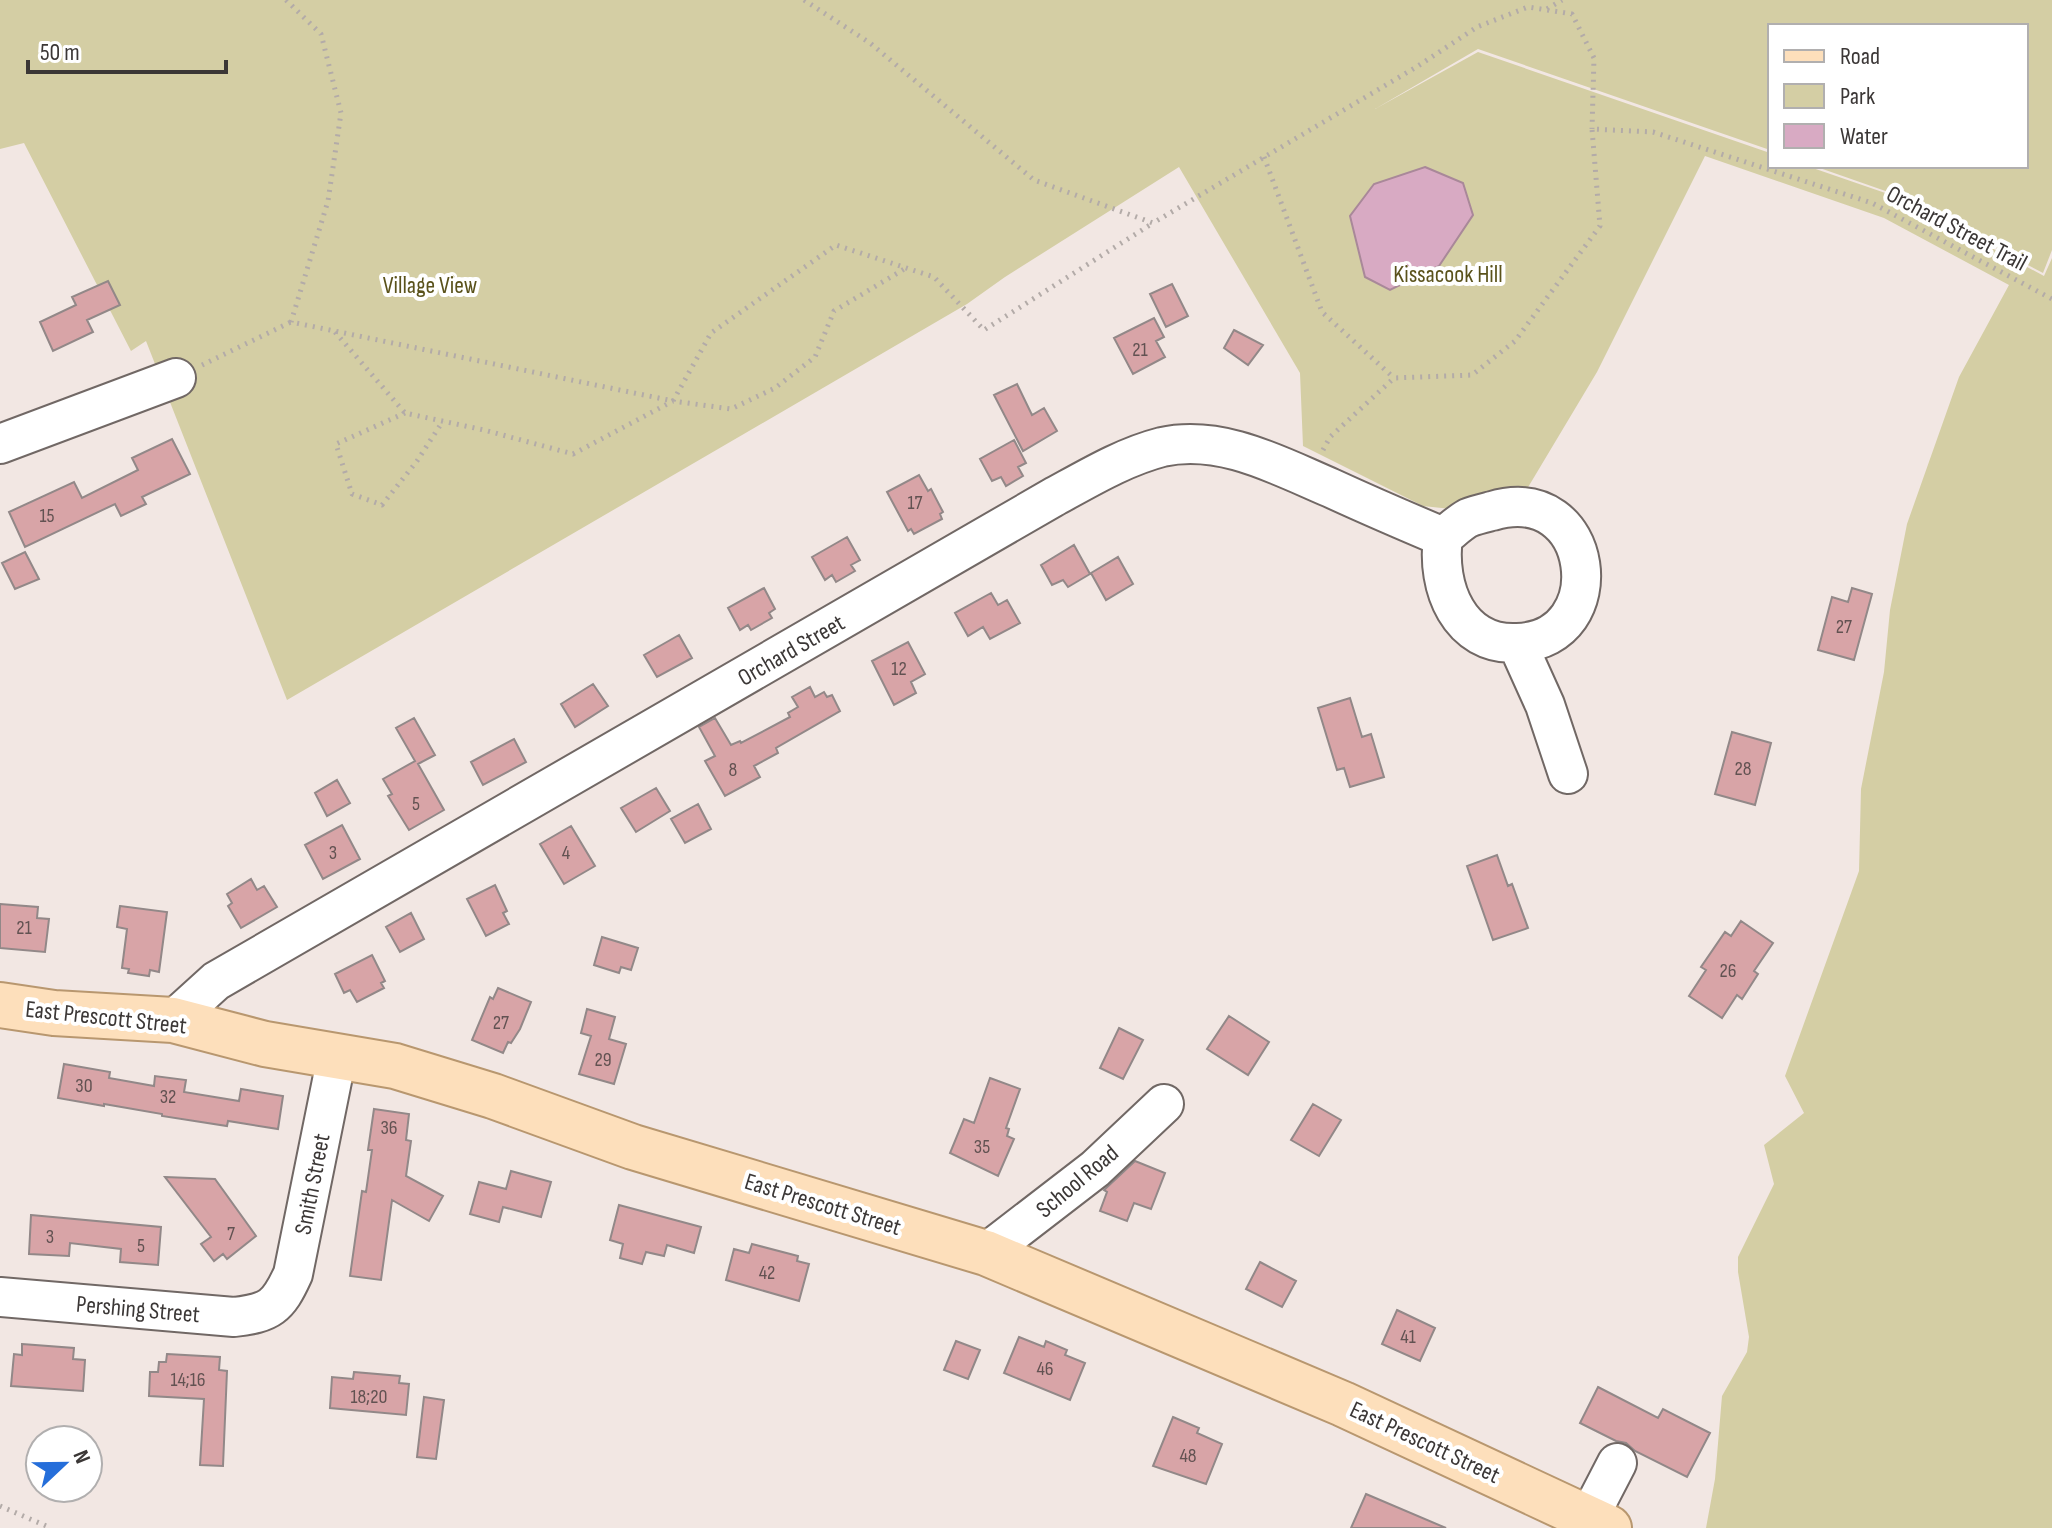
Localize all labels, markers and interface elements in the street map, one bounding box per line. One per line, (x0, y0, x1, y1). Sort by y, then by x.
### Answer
scale bar (28, 24, 226, 74)
legend (1768, 24, 2028, 168)
text: 50 m (40, 38, 80, 67)
text: Road (1840, 42, 1880, 71)
text: Park (1840, 82, 1875, 111)
text: Water (1840, 122, 1888, 151)
street label: Orchard Street Trail (1882, 179, 2032, 278)
park label: Kissacook Hill (1393, 260, 1503, 289)
park label: Village View (383, 271, 477, 300)
house number: 21 (1132, 338, 1148, 362)
house number: 17 (908, 491, 922, 515)
house number: 15 (39, 504, 55, 528)
street label: Orchard Street (733, 608, 850, 693)
house number: 27 (1836, 615, 1852, 639)
house number: 12 (891, 657, 907, 681)
house number: 28 (1735, 757, 1752, 781)
house number: 8 (729, 758, 737, 782)
house number: 5 (412, 792, 420, 816)
house number: 3 (329, 841, 337, 865)
house number: 4 (562, 841, 570, 865)
house number: 21 (16, 916, 32, 940)
house number: 26 (1720, 959, 1737, 983)
street label: East Prescott Street (24, 995, 188, 1040)
house number: 27 (493, 1011, 509, 1035)
house number: 29 (594, 1048, 612, 1072)
house number: 30 (75, 1074, 93, 1098)
house number: 32 (160, 1085, 176, 1109)
house number: 36 (380, 1116, 398, 1140)
street label: Smith Street (289, 1131, 336, 1237)
house number: 35 (974, 1135, 990, 1159)
street label: School Road (1030, 1139, 1124, 1224)
street label: East Prescott Street (741, 1167, 905, 1242)
house number: 7 (227, 1222, 235, 1246)
house number: 3 (46, 1225, 54, 1249)
house number: 5 (137, 1234, 145, 1258)
house number: 42 (759, 1261, 775, 1285)
street label: Pershing Street (75, 1290, 201, 1329)
house number: 41 (1400, 1325, 1416, 1349)
house number: 46 (1036, 1357, 1054, 1381)
house number: 14;16 (170, 1368, 206, 1392)
house number: 18;20 (351, 1385, 387, 1409)
street label: East Prescott Street (1345, 1395, 1504, 1490)
north arrow (24, 1424, 104, 1504)
house number: 48 (1179, 1444, 1197, 1468)
text: N (66, 1447, 96, 1468)

